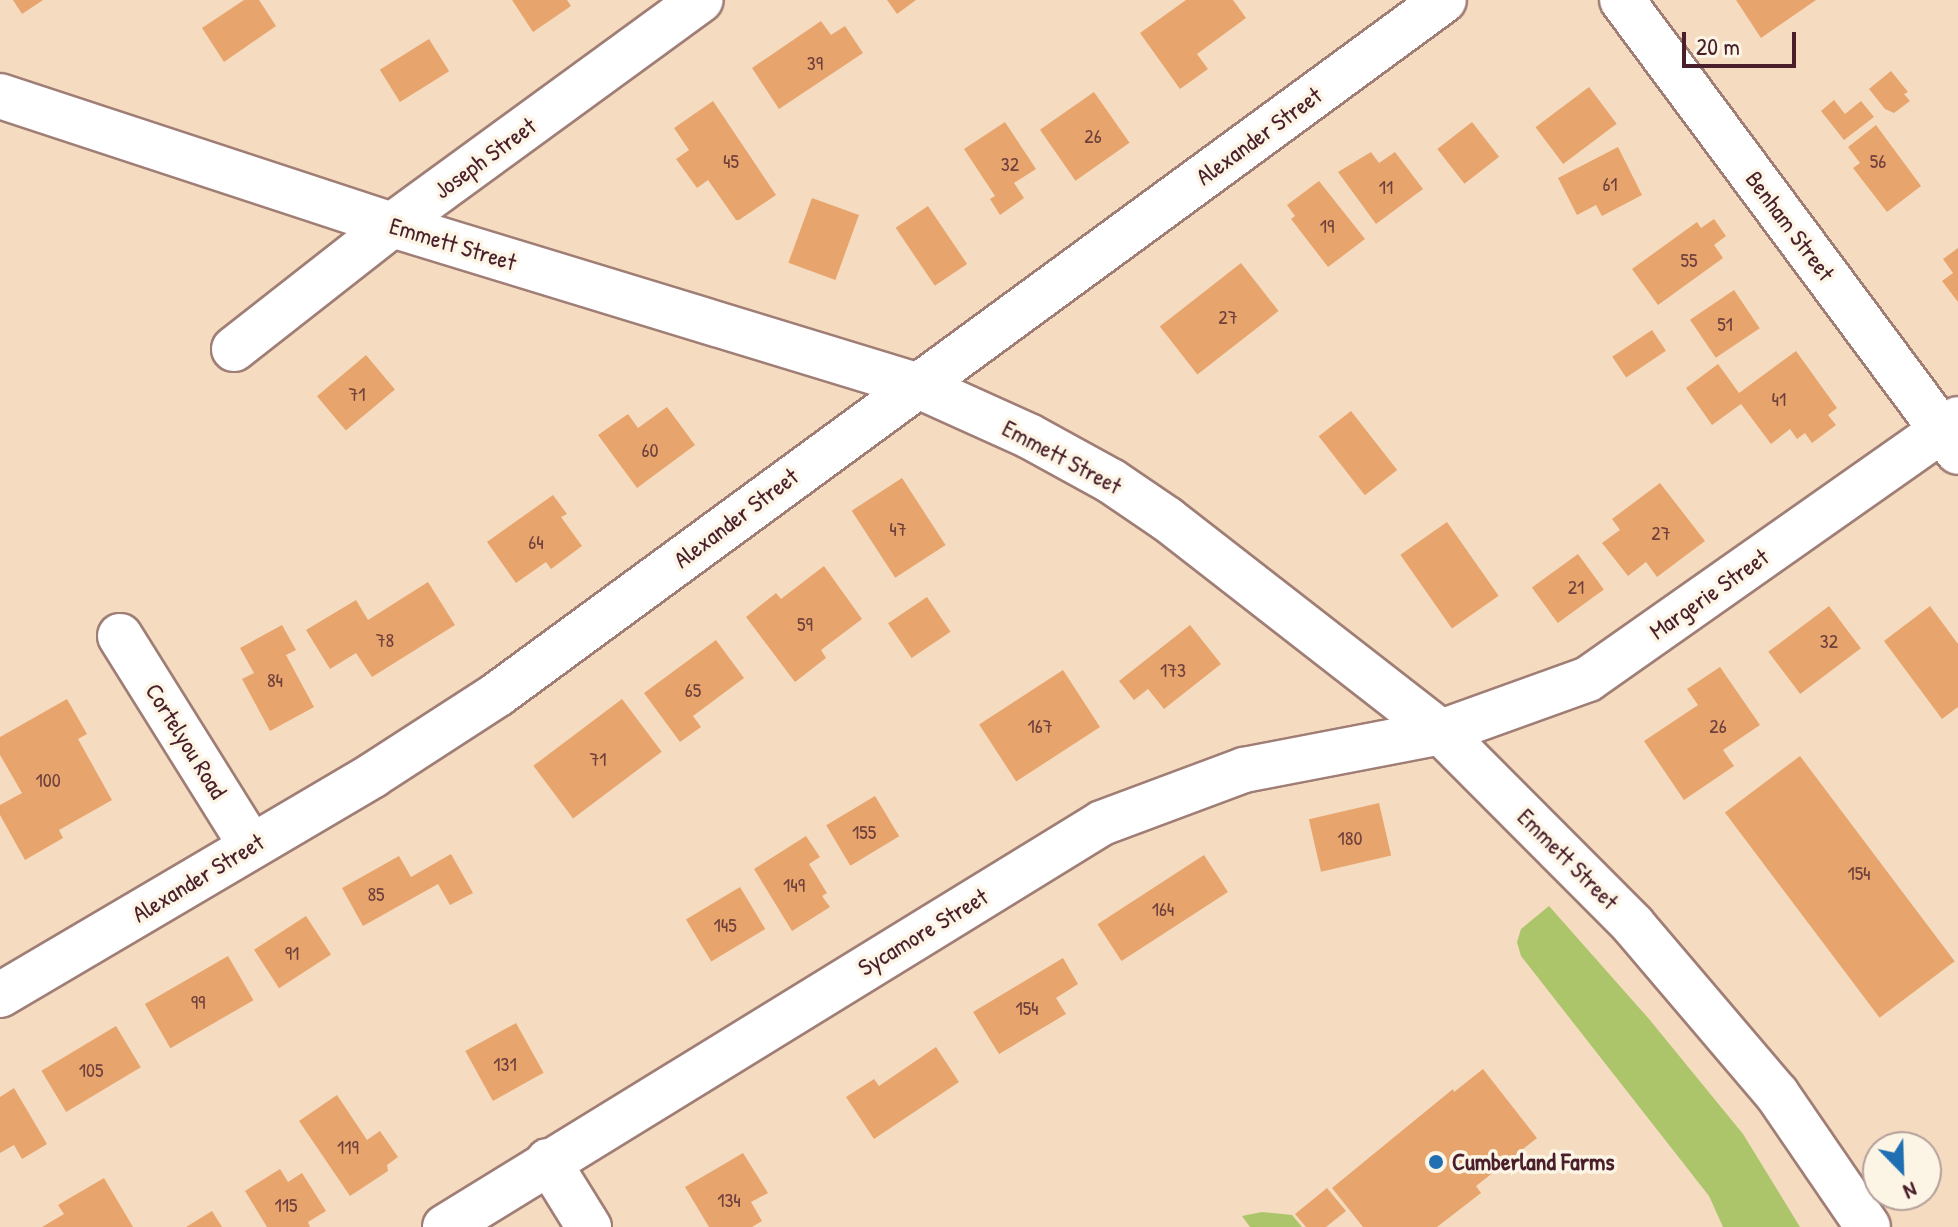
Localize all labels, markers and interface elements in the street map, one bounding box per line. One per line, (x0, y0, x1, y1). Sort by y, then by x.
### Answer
scale bar (1686, 16, 1800, 66)
text: 20 m (1696, 30, 1740, 62)
house number: 39 (807, 50, 823, 74)
street label: Alexander Street (1191, 81, 1327, 191)
street label: Joseph Street (428, 111, 542, 205)
house number: 26 (1084, 123, 1102, 147)
house number: 45 (723, 148, 739, 172)
house number: 56 (1870, 148, 1886, 172)
house number: 32 (1001, 151, 1019, 175)
street label: Benham Street (1739, 166, 1841, 286)
house number: 61 (1602, 171, 1618, 195)
house number: 11 (1379, 174, 1393, 198)
street label: Emmett Street (386, 211, 520, 277)
house number: 19 (1320, 213, 1334, 237)
house number: 55 (1681, 247, 1697, 271)
house number: 27 (1218, 304, 1238, 328)
house number: 51 (1717, 311, 1733, 335)
house number: 71 (348, 381, 366, 405)
house number: 41 (1772, 386, 1786, 410)
street label: Emmett Street (998, 414, 1126, 500)
house number: 60 (642, 437, 658, 461)
street label: Alexander Street (668, 462, 804, 574)
house number: 47 (889, 516, 907, 540)
house number: 27 (1651, 520, 1671, 544)
house number: 64 (528, 529, 544, 553)
street label: Margerie Street (1644, 542, 1774, 646)
house number: 21 (1568, 574, 1584, 598)
house number: 59 (797, 611, 813, 635)
house number: 78 (376, 627, 394, 651)
house number: 32 (1820, 628, 1838, 652)
house number: 173 (1160, 657, 1186, 681)
house number: 84 (267, 667, 283, 691)
house number: 65 (685, 677, 701, 701)
street label: Cortelyou Road (139, 678, 233, 804)
house number: 167 (1027, 713, 1053, 737)
house number: 26 (1709, 713, 1727, 737)
house number: 71 (589, 746, 607, 770)
house number: 100 (35, 767, 61, 791)
street label: Emmett Street (1512, 803, 1624, 915)
house number: 155 (852, 819, 876, 843)
house number: 180 (1338, 825, 1362, 849)
street label: Alexander Street (127, 827, 269, 929)
house number: 154 (1847, 860, 1871, 884)
house number: 149 (783, 872, 805, 896)
house number: 85 (367, 881, 385, 905)
street label: Sycamore Street (853, 882, 993, 982)
house number: 164 (1152, 896, 1174, 920)
house number: 145 (713, 912, 737, 936)
house number: 91 (285, 940, 299, 964)
house number: 99 (191, 989, 205, 1013)
house number: 154 (1015, 995, 1039, 1019)
house number: 131 (493, 1051, 517, 1075)
house number: 105 (79, 1057, 103, 1081)
north arrow (1862, 1131, 1942, 1211)
house number: 119 (337, 1134, 359, 1158)
place label: Cumberland Farms (1452, 1148, 1614, 1176)
marker: Cumberland Farms (1427, 1153, 1445, 1171)
text: N (1899, 1175, 1922, 1207)
house number: 134 (717, 1187, 741, 1211)
house number: 115 (275, 1192, 297, 1216)

